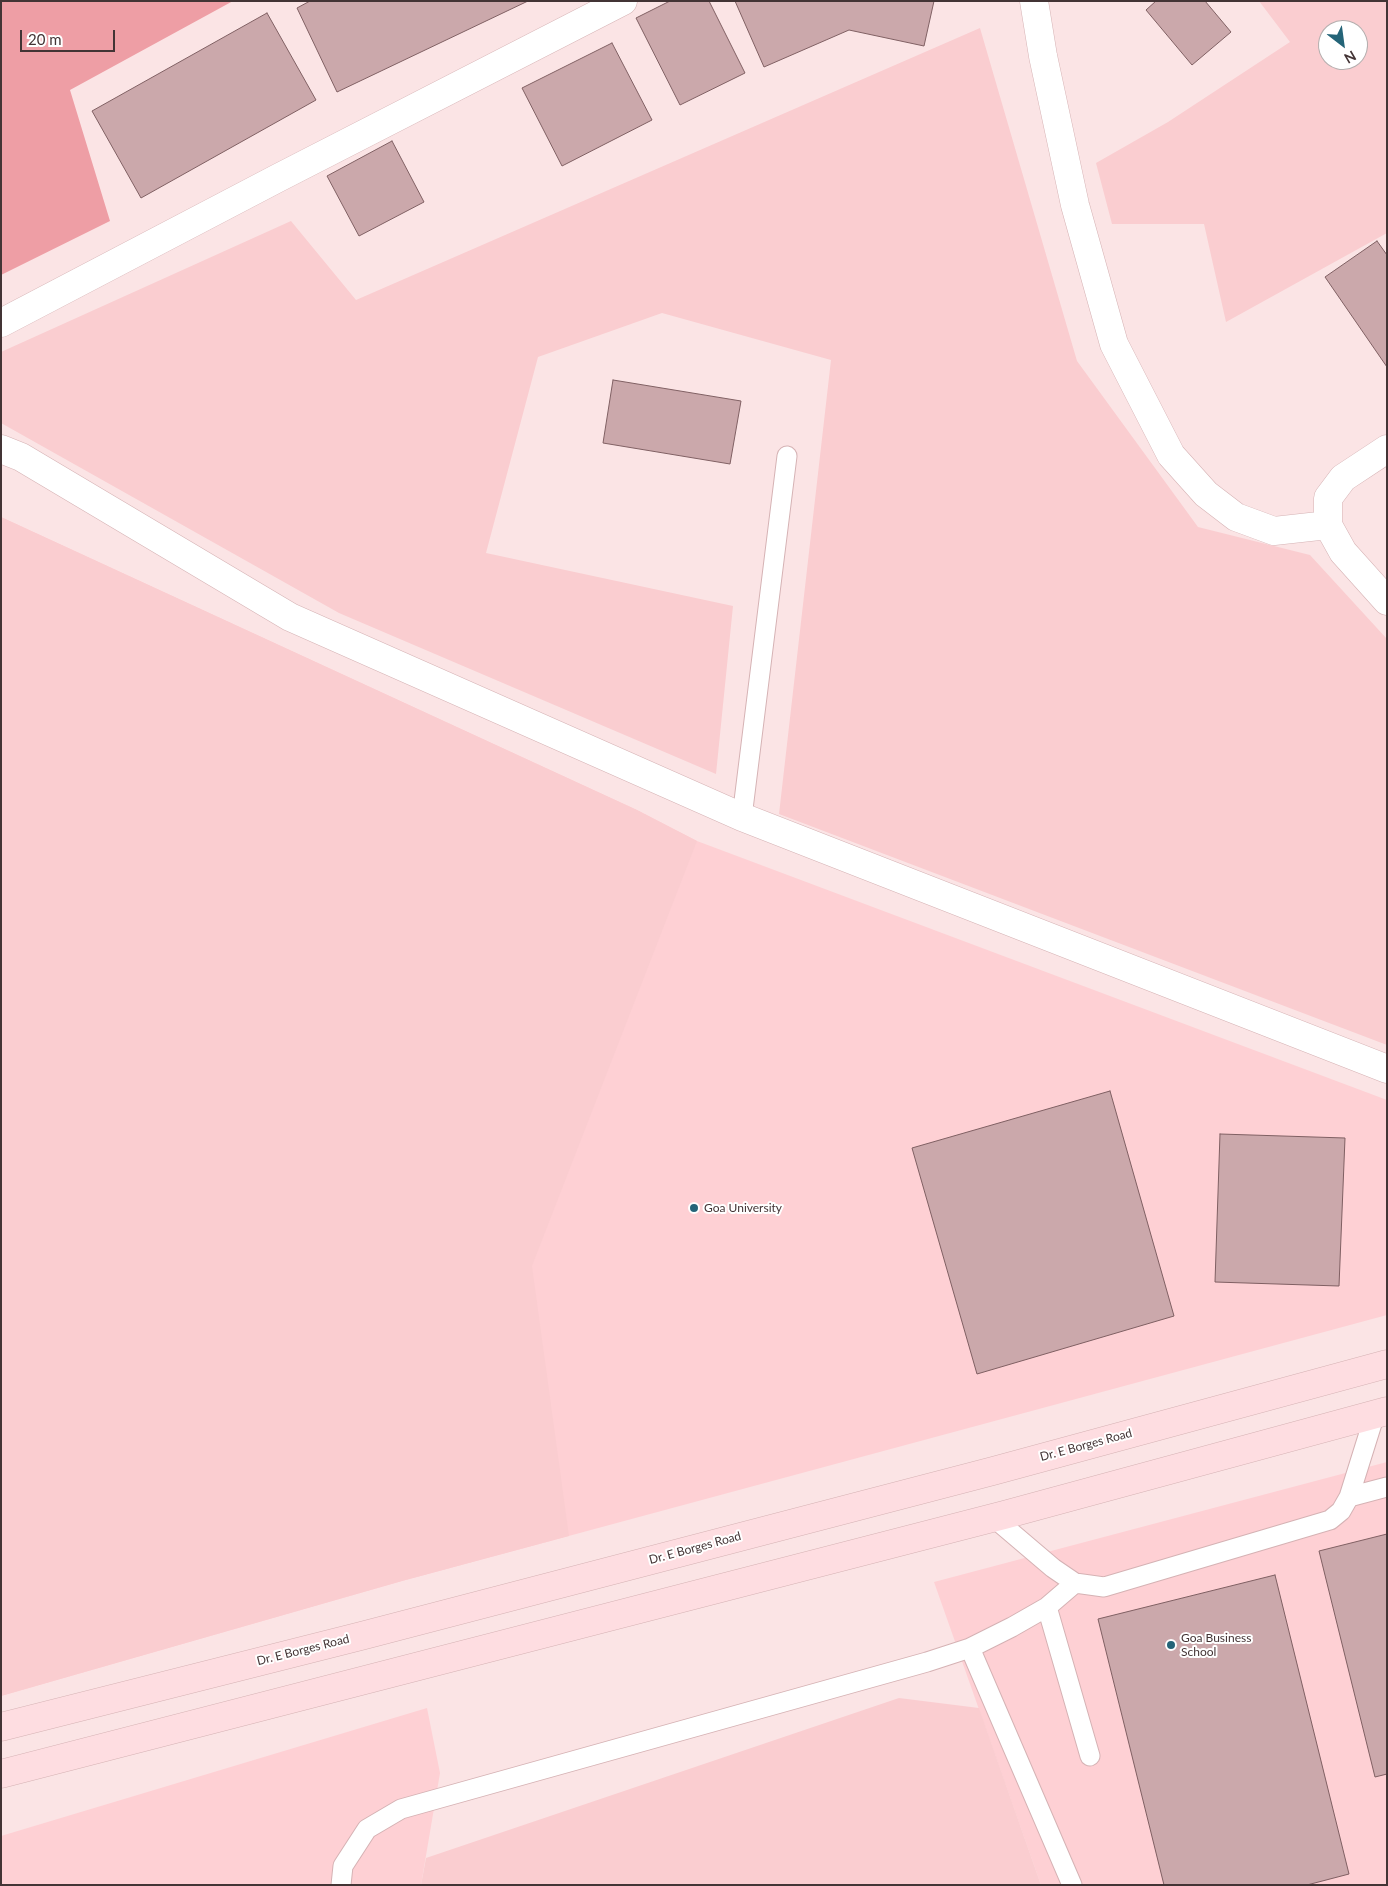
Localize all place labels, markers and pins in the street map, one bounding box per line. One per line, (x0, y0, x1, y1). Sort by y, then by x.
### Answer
place label: Goa University (704, 1201, 782, 1215)
marker: Goa University (688, 1202, 700, 1214)
place label: Goa Business School (1181, 1631, 1251, 1659)
marker: Goa Business School (1165, 1639, 1177, 1651)

